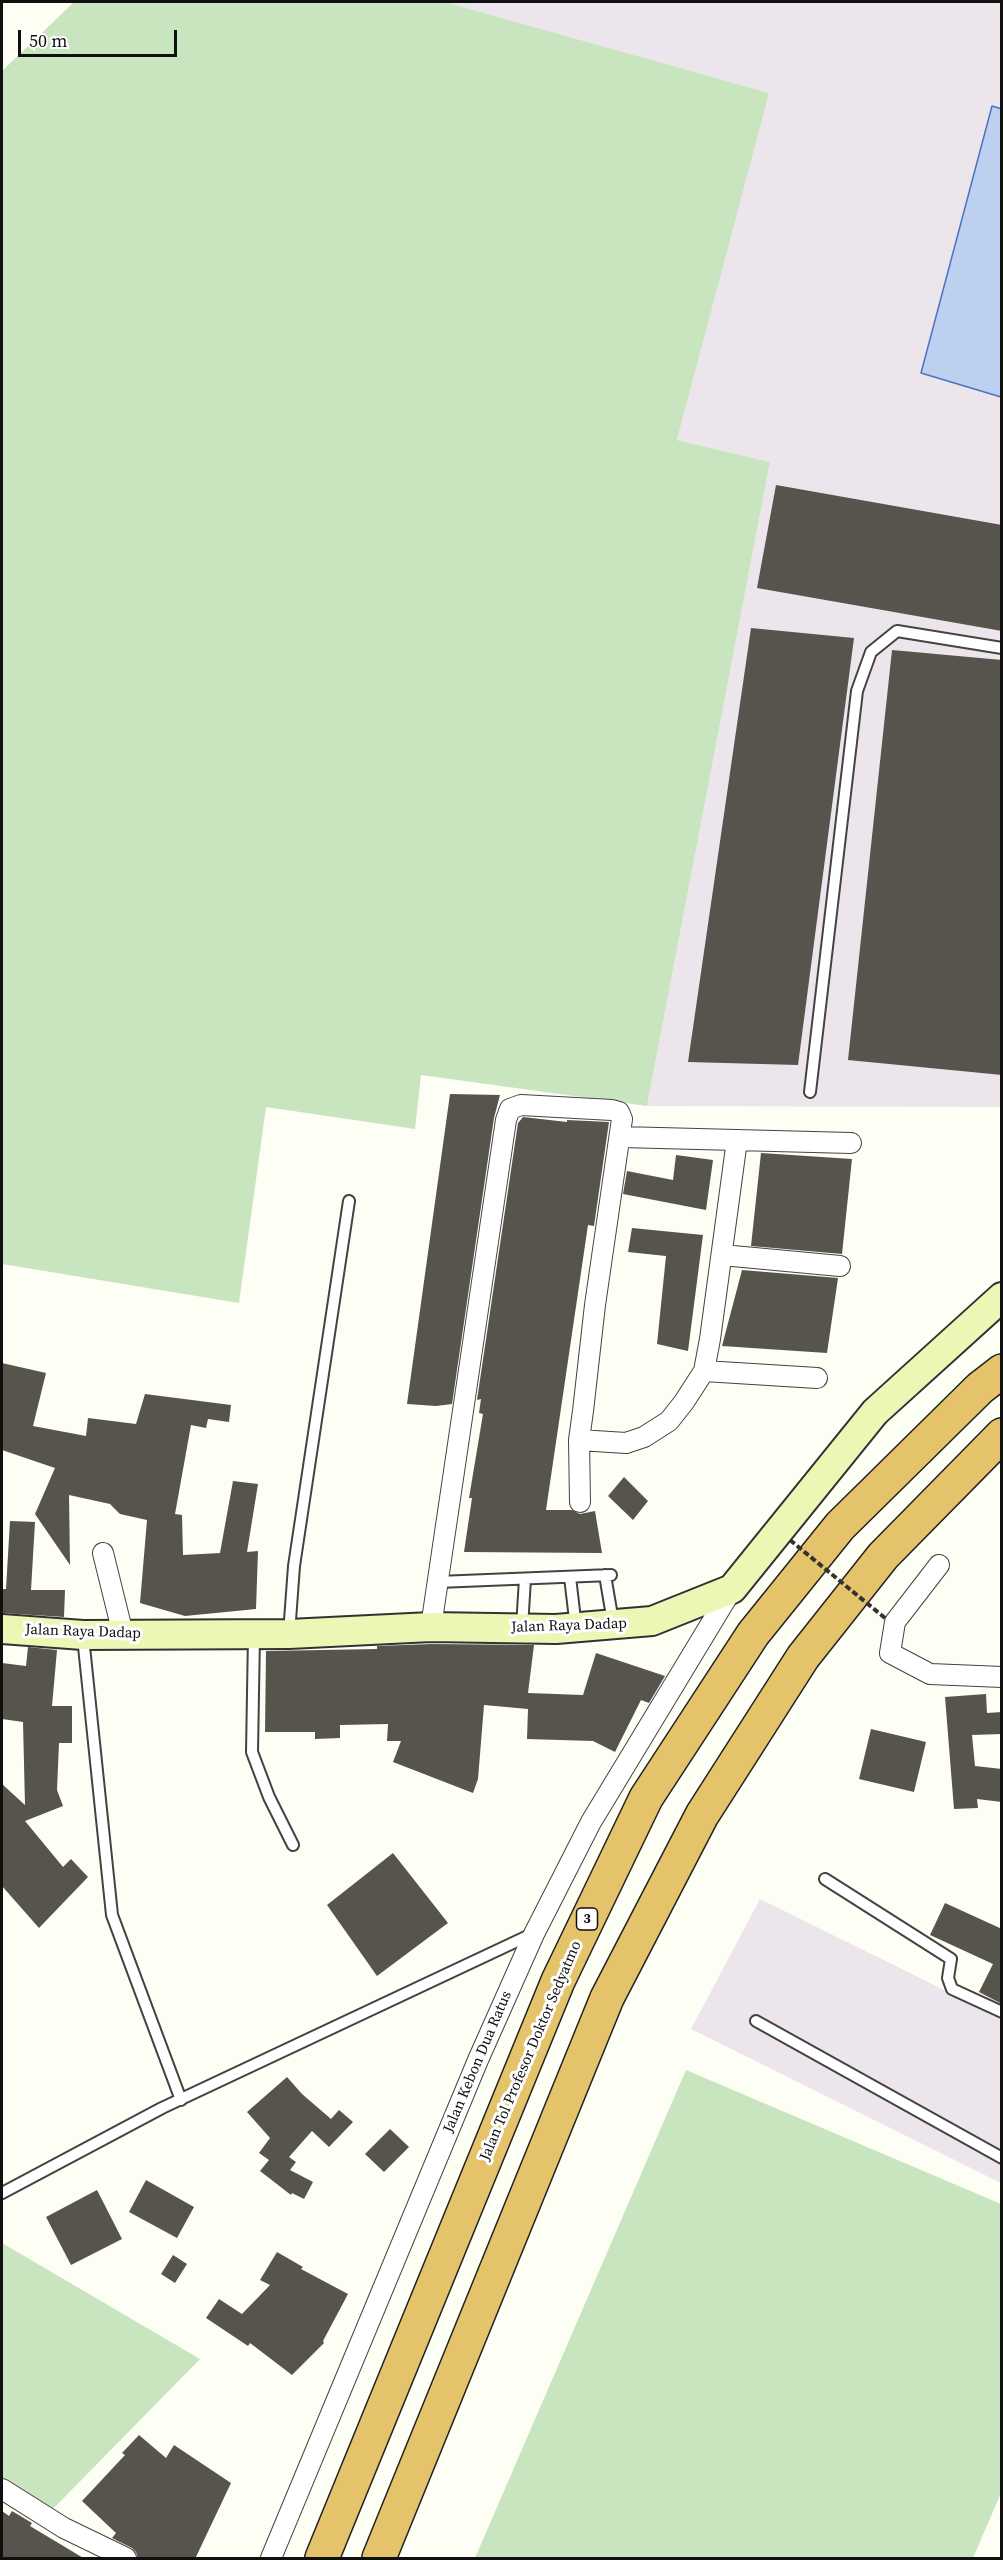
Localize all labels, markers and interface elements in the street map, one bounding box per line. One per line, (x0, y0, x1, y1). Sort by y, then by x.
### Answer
scale bar (21, 18, 180, 56)
text: 50 m (29, 28, 67, 53)
street label: Jalan Raya Dadap (511, 1615, 627, 1637)
street label: Jalan Raya Dadap (25, 1621, 141, 1643)
road number: 3 (576, 1908, 598, 1930)
street label: Jalan Tol Profesor Doktor Sedyatmo (476, 1938, 586, 2164)
street label: Jalan Kebon Dua Ratus (440, 1988, 516, 2136)

